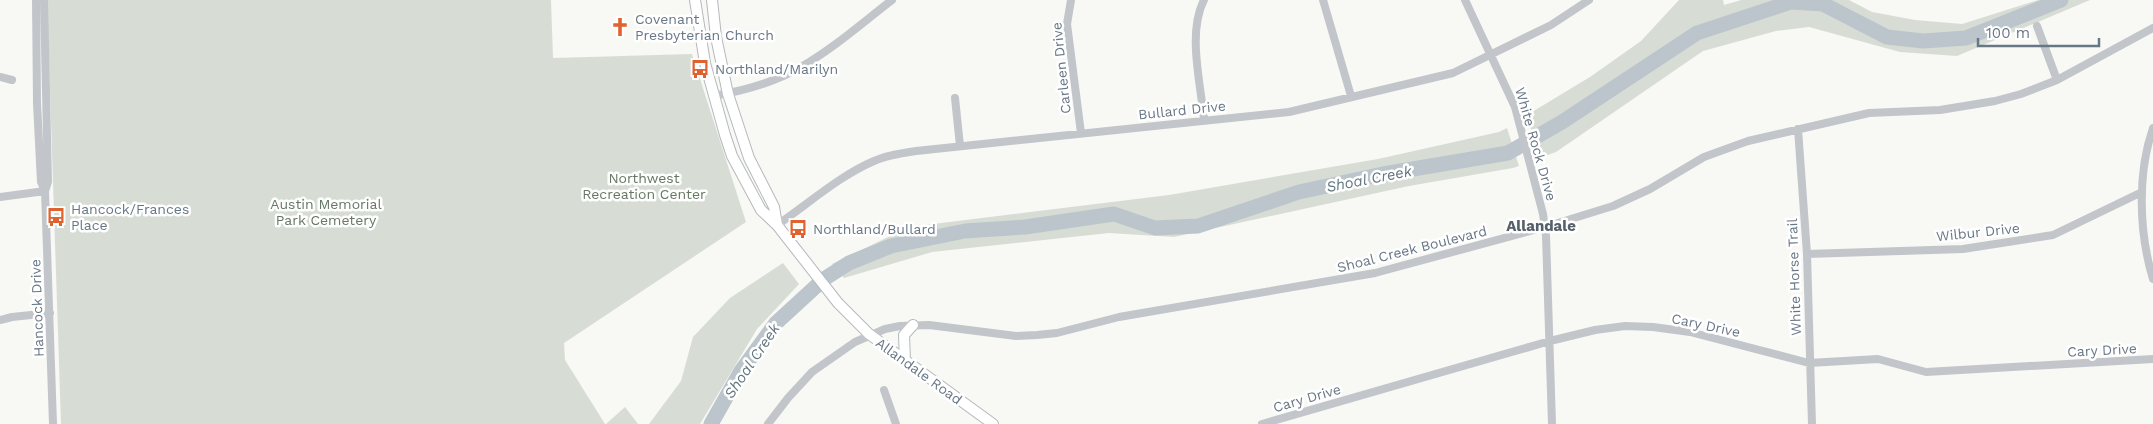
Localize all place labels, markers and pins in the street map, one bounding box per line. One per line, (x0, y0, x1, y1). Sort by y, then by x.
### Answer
place label: Covenant Presbyterian Church (635, 11, 774, 43)
church icon: Covenant Presbyterian Church (609, 16, 631, 38)
bus stop icon: Northland/Marilyn (689, 58, 711, 80)
place label: Northland/Marilyn (715, 61, 838, 77)
place label: Hancock/Frances Place (71, 201, 189, 233)
bus stop icon: Hancock/Frances Place (45, 206, 67, 228)
bus stop icon: Northland/Bullard (787, 218, 809, 240)
place label: Northland/Bullard (813, 221, 936, 237)

